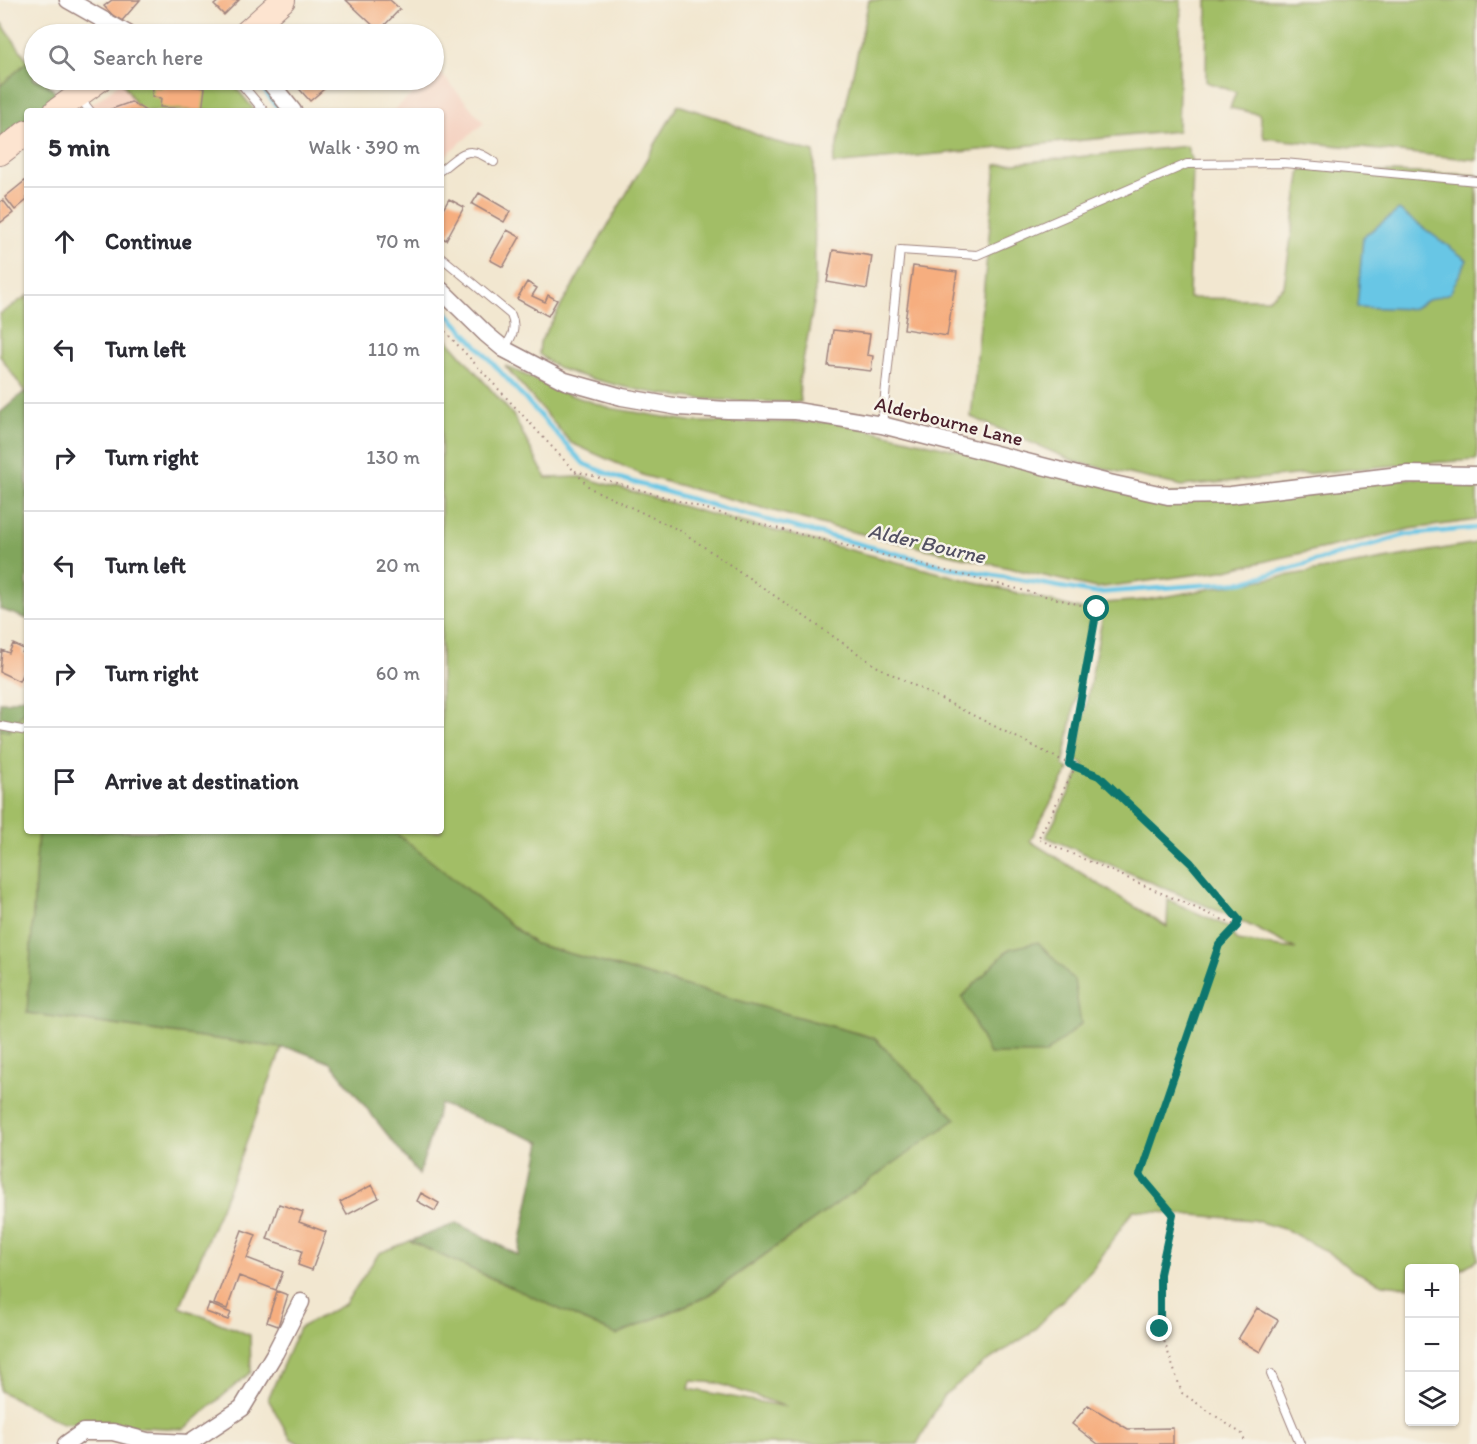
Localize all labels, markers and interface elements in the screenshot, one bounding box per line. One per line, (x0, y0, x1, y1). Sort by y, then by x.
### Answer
search box (24, 24, 444, 90)
icon: search (45, 41, 78, 74)
text: Search here (93, 44, 203, 71)
text: 5 min (48, 131, 110, 163)
text: Walk · 390 m (309, 135, 420, 159)
icon: ahead (48, 225, 81, 258)
text: Continue (105, 228, 192, 255)
text: 70 m (376, 229, 420, 253)
icon: left (48, 333, 81, 366)
text: Turn left (105, 336, 186, 363)
text: 110 m (368, 337, 420, 361)
street label: Alderbourne Lane (872, 391, 1026, 451)
icon: right (48, 441, 81, 474)
text: Turn right (105, 444, 199, 471)
text: 130 m (366, 445, 420, 469)
water label: Alder Bourne (866, 517, 989, 569)
icon: left (48, 549, 81, 582)
text: Turn left (105, 552, 186, 579)
text: 20 m (376, 553, 420, 577)
route start (1083, 595, 1109, 621)
icon: right (48, 657, 81, 690)
text: Turn right (105, 660, 199, 687)
text: 60 m (376, 661, 420, 685)
icon: arrive (48, 765, 81, 798)
text: Arrive at destination (105, 768, 299, 795)
map controls (1405, 1264, 1459, 1426)
button: + (1405, 1264, 1459, 1318)
route end (1146, 1315, 1172, 1341)
button: − (1405, 1318, 1459, 1372)
button: layers (1405, 1372, 1459, 1426)

